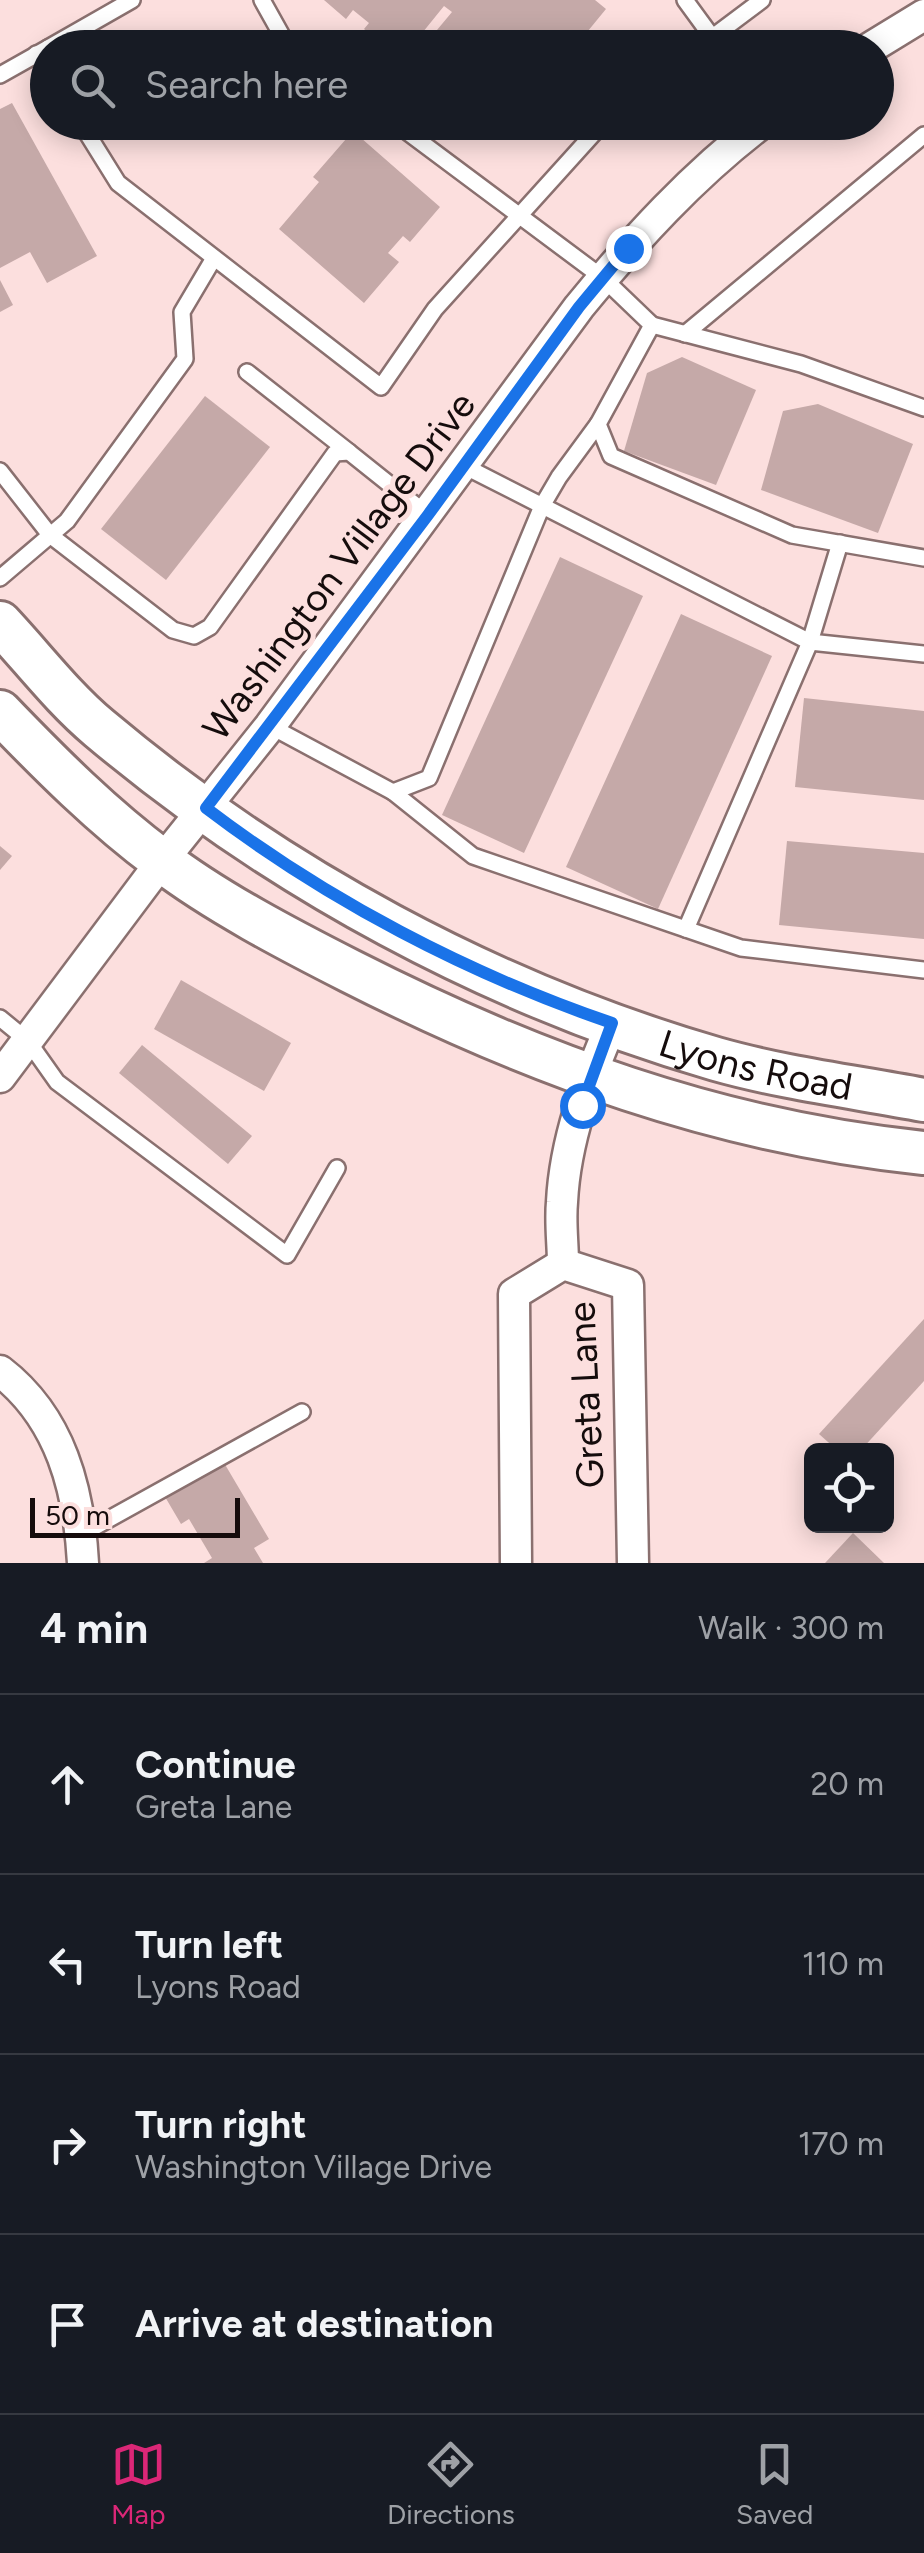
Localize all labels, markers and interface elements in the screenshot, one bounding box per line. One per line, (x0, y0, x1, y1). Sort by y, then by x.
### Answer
search box (30, 30, 894, 140)
icon: search (65, 58, 120, 113)
text: Search here (145, 62, 348, 108)
route end (606, 226, 652, 272)
street label: Washington Village Drive (193, 383, 485, 749)
street label: Lyons Road (653, 1020, 856, 1110)
route start (560, 1083, 606, 1129)
street label: Greta Lane (558, 1301, 614, 1489)
map controls (804, 1443, 894, 1533)
button: locate (804, 1443, 894, 1533)
scale bar (30, 1493, 240, 1538)
text: 50 m (45, 1498, 110, 1532)
text: 4 min (40, 1603, 148, 1654)
text: Walk · 300 m (698, 1609, 884, 1647)
text: Continue (135, 1742, 296, 1788)
icon: ahead (40, 1757, 95, 1812)
text: 20 m (810, 1765, 884, 1803)
text: Greta Lane (135, 1788, 292, 1826)
text: Turn left (135, 1922, 283, 1968)
icon: left (40, 1937, 95, 1992)
text: 110 m (802, 1945, 884, 1983)
text: Lyons Road (135, 1968, 301, 2006)
text: Turn right (135, 2102, 307, 2148)
icon: right (40, 2117, 95, 2172)
text: 170 m (798, 2125, 884, 2163)
text: Washington Village Drive (135, 2148, 492, 2186)
icon: arrive (40, 2297, 95, 2352)
text: Arrive at destination (135, 2301, 493, 2347)
tab: Map (111, 2437, 166, 2531)
tab: Directions (387, 2437, 515, 2531)
tab: Saved (736, 2437, 813, 2531)

